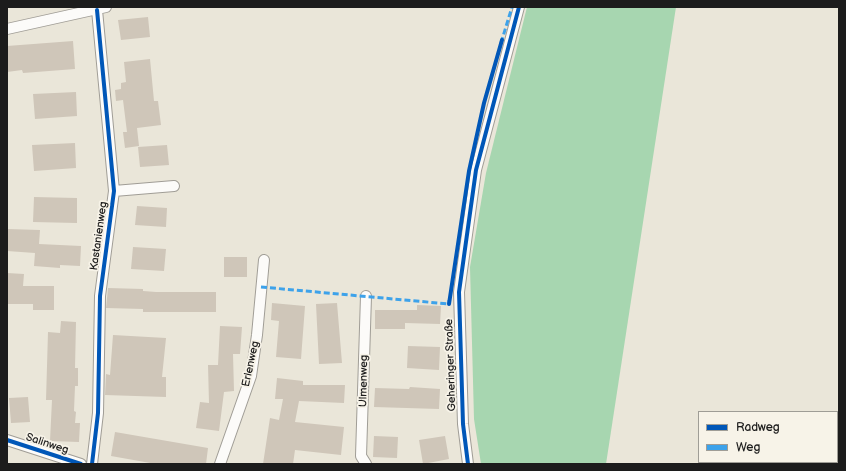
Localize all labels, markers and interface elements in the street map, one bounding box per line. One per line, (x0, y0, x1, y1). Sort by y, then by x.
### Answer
street label: Kastanienweg (88, 201, 110, 271)
street label: Geheringer Straße (443, 318, 459, 412)
street label: Erlenweg (240, 340, 262, 388)
street label: Ulmenweg (357, 355, 371, 407)
legend (698, 411, 838, 463)
text: Radweg (736, 420, 780, 435)
street label: Salinweg (24, 431, 70, 457)
text: Weg (736, 440, 760, 455)

